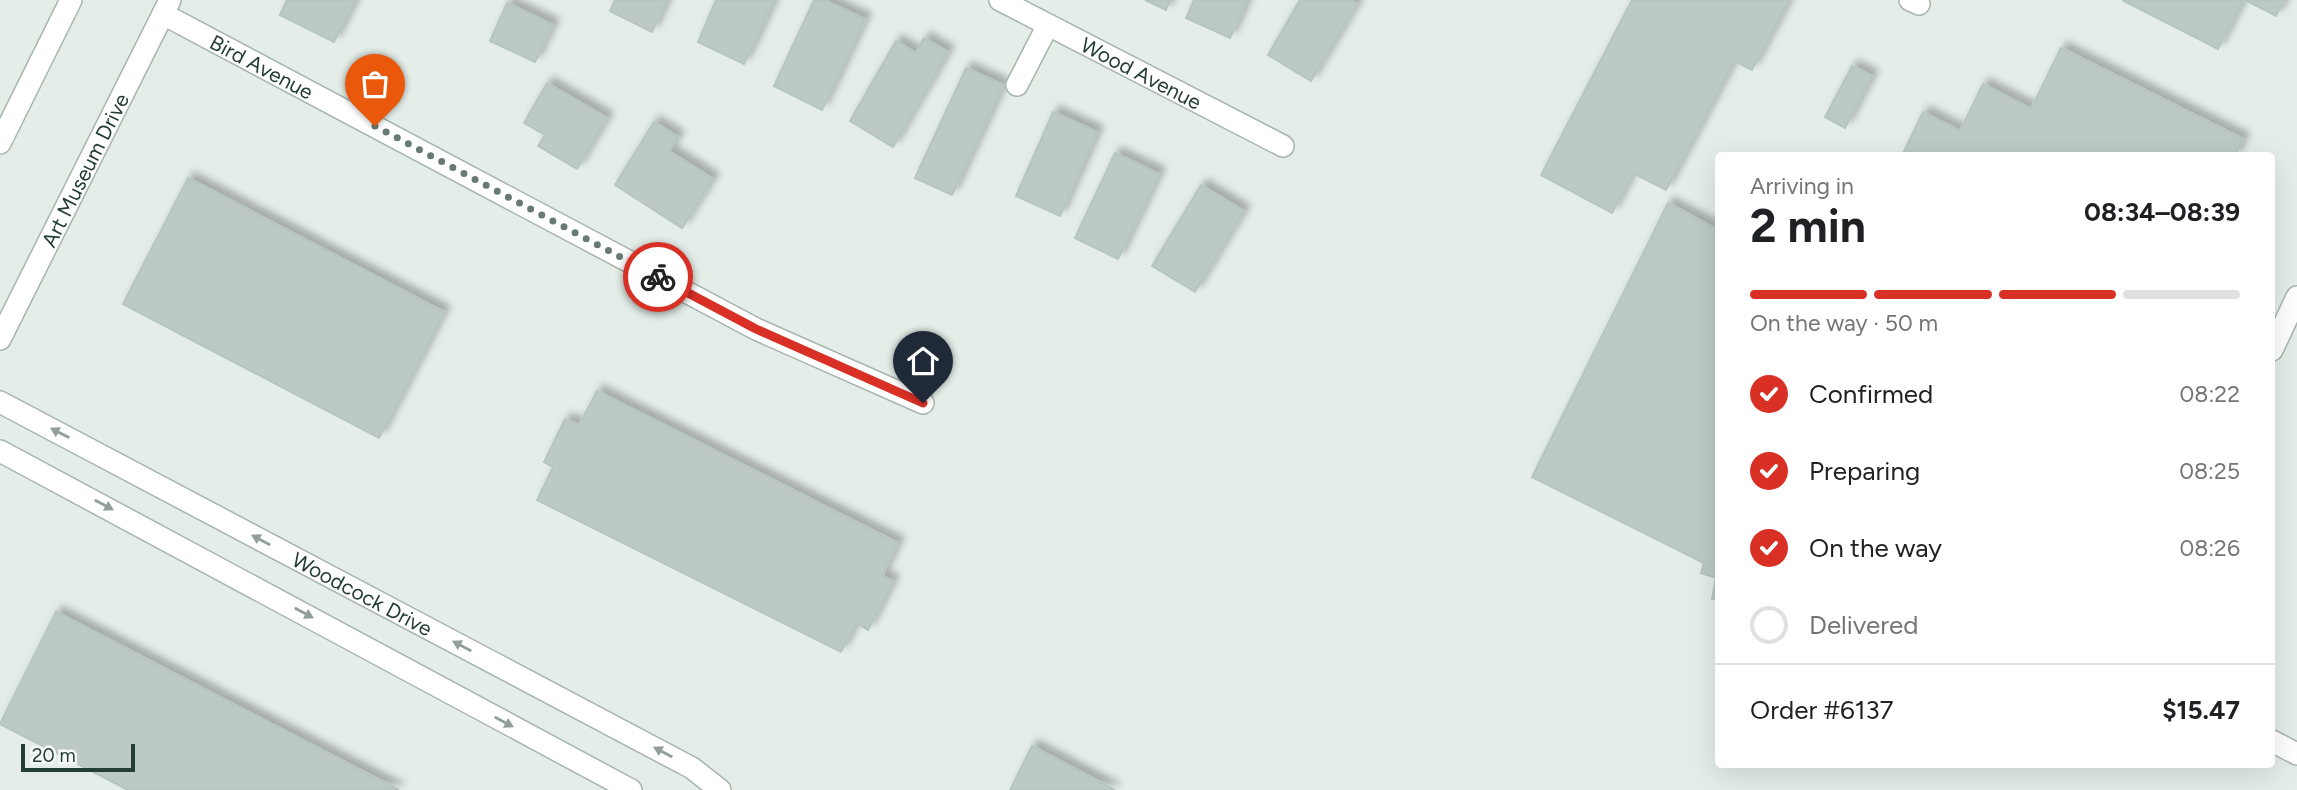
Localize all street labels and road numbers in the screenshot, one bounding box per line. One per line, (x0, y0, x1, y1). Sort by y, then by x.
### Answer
street label: Bird Avenue (206, 29, 318, 104)
street label: Wood Avenue (1077, 31, 1206, 114)
street label: Art Museum Drive (36, 89, 134, 251)
street label: Woodcock Drive (288, 546, 437, 641)

